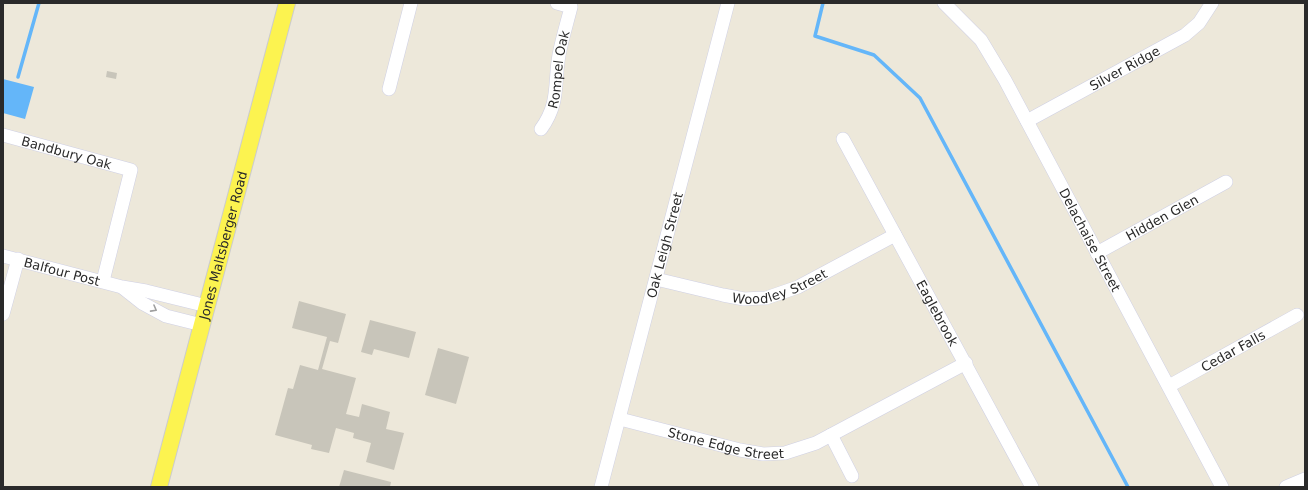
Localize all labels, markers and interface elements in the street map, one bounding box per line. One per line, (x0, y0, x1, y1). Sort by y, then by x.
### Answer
street label: Rompel Oak (545, 28, 573, 110)
street label: Silver Ridge (1087, 43, 1163, 94)
street label: Bandbury Oak (20, 133, 114, 172)
street label: Jones Maltsberger Road (196, 169, 250, 323)
street label: Delachaise Street (1056, 186, 1123, 294)
street label: Oak Leigh Street (644, 191, 686, 300)
street label: Hidden Glen (1123, 192, 1201, 244)
street label: Balfour Post (22, 255, 102, 289)
street label: Woodley Street (731, 266, 830, 307)
street label: Eaglebrook (913, 278, 961, 349)
one-way arrow (150, 305, 157, 312)
street label: Cedar Falls (1198, 327, 1268, 375)
street label: Stone Edge Street (666, 425, 784, 462)

